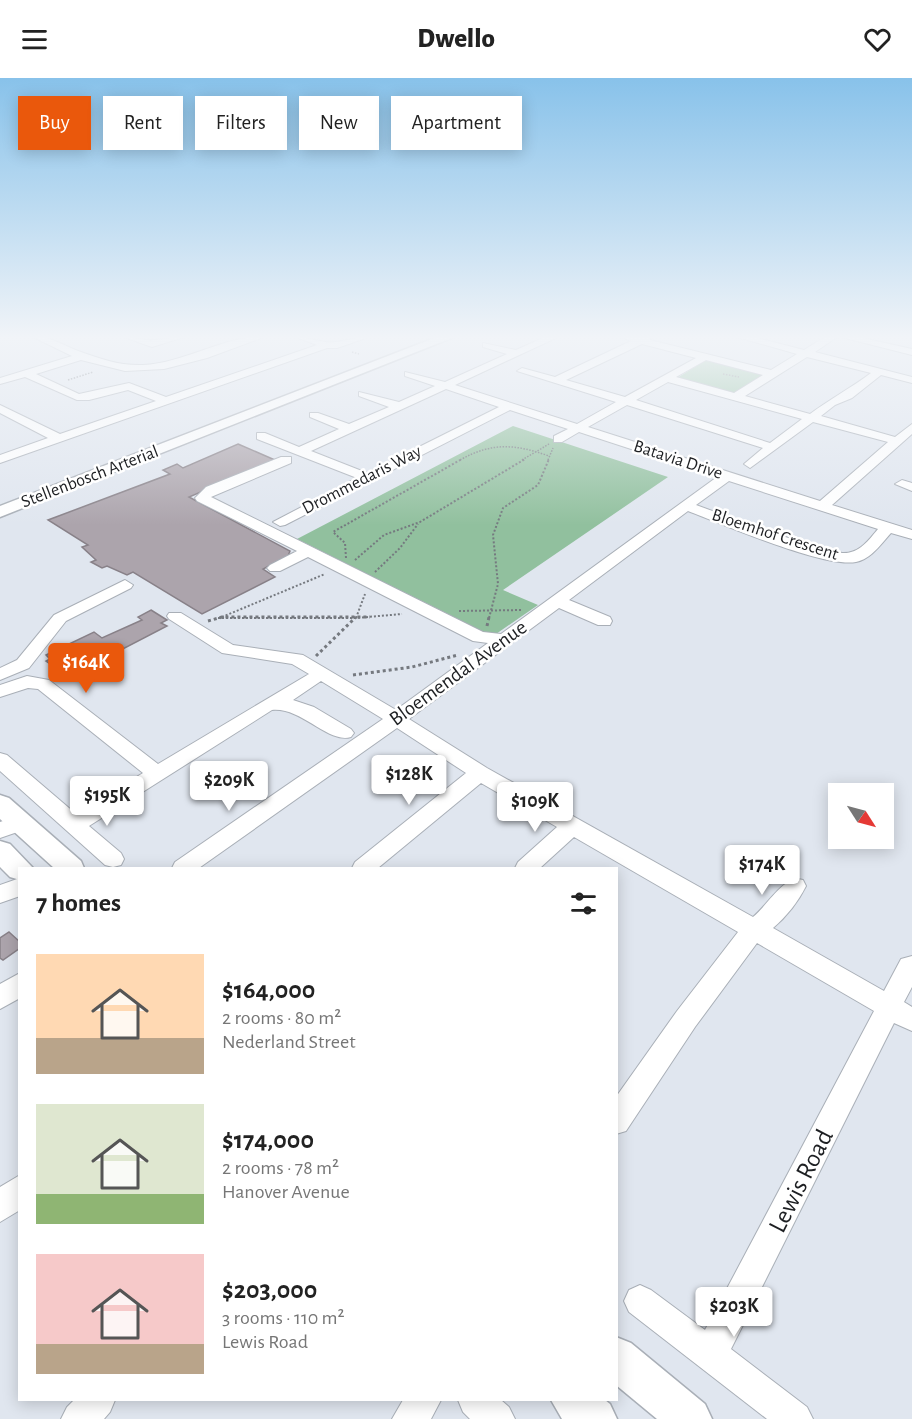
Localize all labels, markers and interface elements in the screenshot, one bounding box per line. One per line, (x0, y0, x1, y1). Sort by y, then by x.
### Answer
icon: menu (18, 23, 51, 56)
icon: heart (861, 23, 894, 56)
text: Dwello (417, 25, 495, 52)
chip: Buy (18, 96, 91, 150)
chip: Rent (103, 96, 183, 150)
chip: Filters (195, 96, 287, 150)
chip: New (299, 96, 379, 150)
chip: Apartment (391, 96, 522, 150)
street label: Batavia Drive (631, 437, 725, 483)
street label: Drommedaris Way (299, 442, 425, 518)
street label: Stellenbosch Arterial (19, 443, 161, 511)
street label: Bloemhof Crescent (709, 506, 841, 564)
street label: Bloemendal Avenue (385, 616, 531, 730)
pin: $164K (44, 643, 128, 694)
text: $164K (62, 652, 110, 672)
pin: $128K (367, 755, 451, 806)
pin: $209K (187, 761, 271, 812)
text: $128K (385, 764, 433, 784)
text: $209K (204, 770, 254, 790)
pin: $195K (65, 776, 149, 827)
pin: $109K (493, 782, 577, 833)
north arrow (828, 783, 894, 849)
map controls (828, 783, 894, 849)
text: $195K (84, 785, 130, 805)
text: $109K (511, 791, 559, 811)
pin: $174K (720, 845, 804, 896)
text: $174K (739, 854, 785, 874)
icon: filters (567, 887, 600, 920)
text: 7 homes (36, 890, 121, 916)
text: $164,000 (222, 977, 315, 1003)
icon: home (84, 978, 156, 1050)
text: 2 rooms · 80 m² (222, 1008, 341, 1028)
text: Nederland Street (222, 1032, 356, 1052)
street label: Lewis Road (764, 1125, 838, 1237)
text: $174,000 (222, 1127, 314, 1153)
icon: home (84, 1128, 156, 1200)
text: 2 rooms · 78 m² (222, 1158, 339, 1178)
text: Hanover Avenue (222, 1182, 350, 1202)
text: $203,000 (222, 1277, 317, 1303)
icon: home (84, 1278, 156, 1350)
pin: $203K (692, 1287, 776, 1338)
text: $203K (709, 1296, 759, 1316)
text: 3 rooms · 110 m² (222, 1308, 345, 1328)
text: Lewis Road (222, 1332, 308, 1352)

